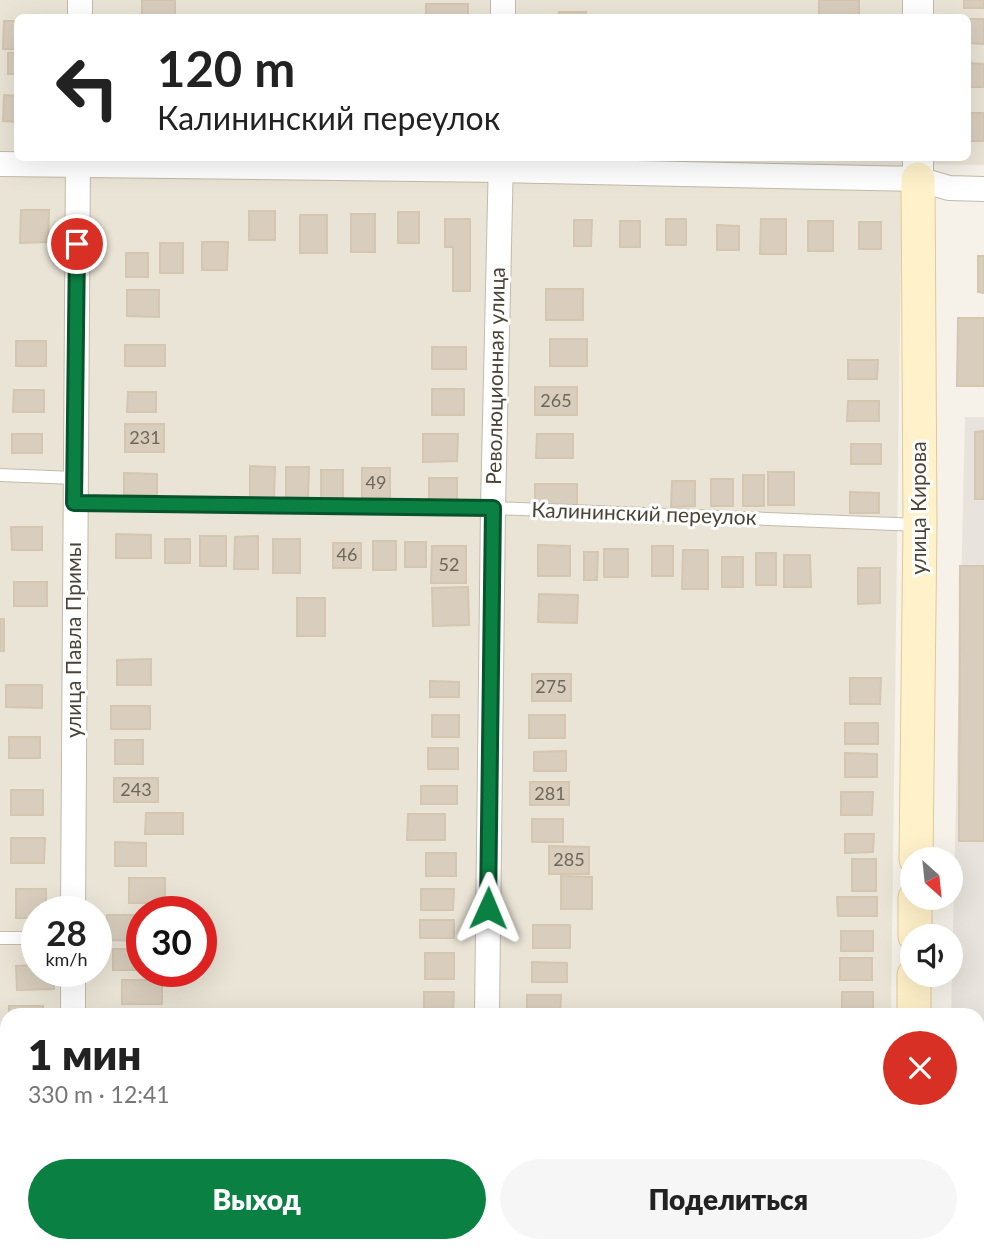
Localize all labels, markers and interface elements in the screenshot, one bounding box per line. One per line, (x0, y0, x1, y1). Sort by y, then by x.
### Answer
text: 120 m (157, 39, 295, 97)
icon: left (42, 42, 133, 133)
text: Калининский переулок (157, 98, 500, 137)
pin (47, 214, 107, 274)
icon: arrive (58, 225, 96, 263)
street label: Революционная улица (480, 267, 509, 485)
house number: 265 (540, 389, 572, 411)
house number: 231 (129, 426, 161, 448)
street label: улица Кирова (905, 441, 930, 575)
house number: 49 (366, 471, 386, 493)
street label: Калининский переулок (531, 496, 757, 529)
street label: улица Павла Примы (60, 542, 85, 738)
house number: 46 (337, 543, 357, 565)
house number: 52 (439, 553, 459, 575)
house number: 275 (535, 675, 567, 697)
house number: 243 (120, 778, 152, 800)
house number: 281 (534, 782, 566, 804)
north arrow (900, 847, 962, 910)
map controls (900, 847, 963, 987)
house number: 285 (553, 848, 585, 870)
position arrow (451, 871, 525, 945)
speed limit sign: 30 (126, 896, 217, 987)
text: 28 (46, 911, 87, 953)
button: sound (900, 924, 963, 987)
text: km/h (45, 948, 88, 970)
text: 1 мин (28, 1029, 142, 1079)
button: close (883, 1031, 957, 1105)
text: 330 m · 12:41 (28, 1080, 170, 1108)
button: Выход (28, 1159, 486, 1239)
button: Поделиться (500, 1159, 957, 1239)

